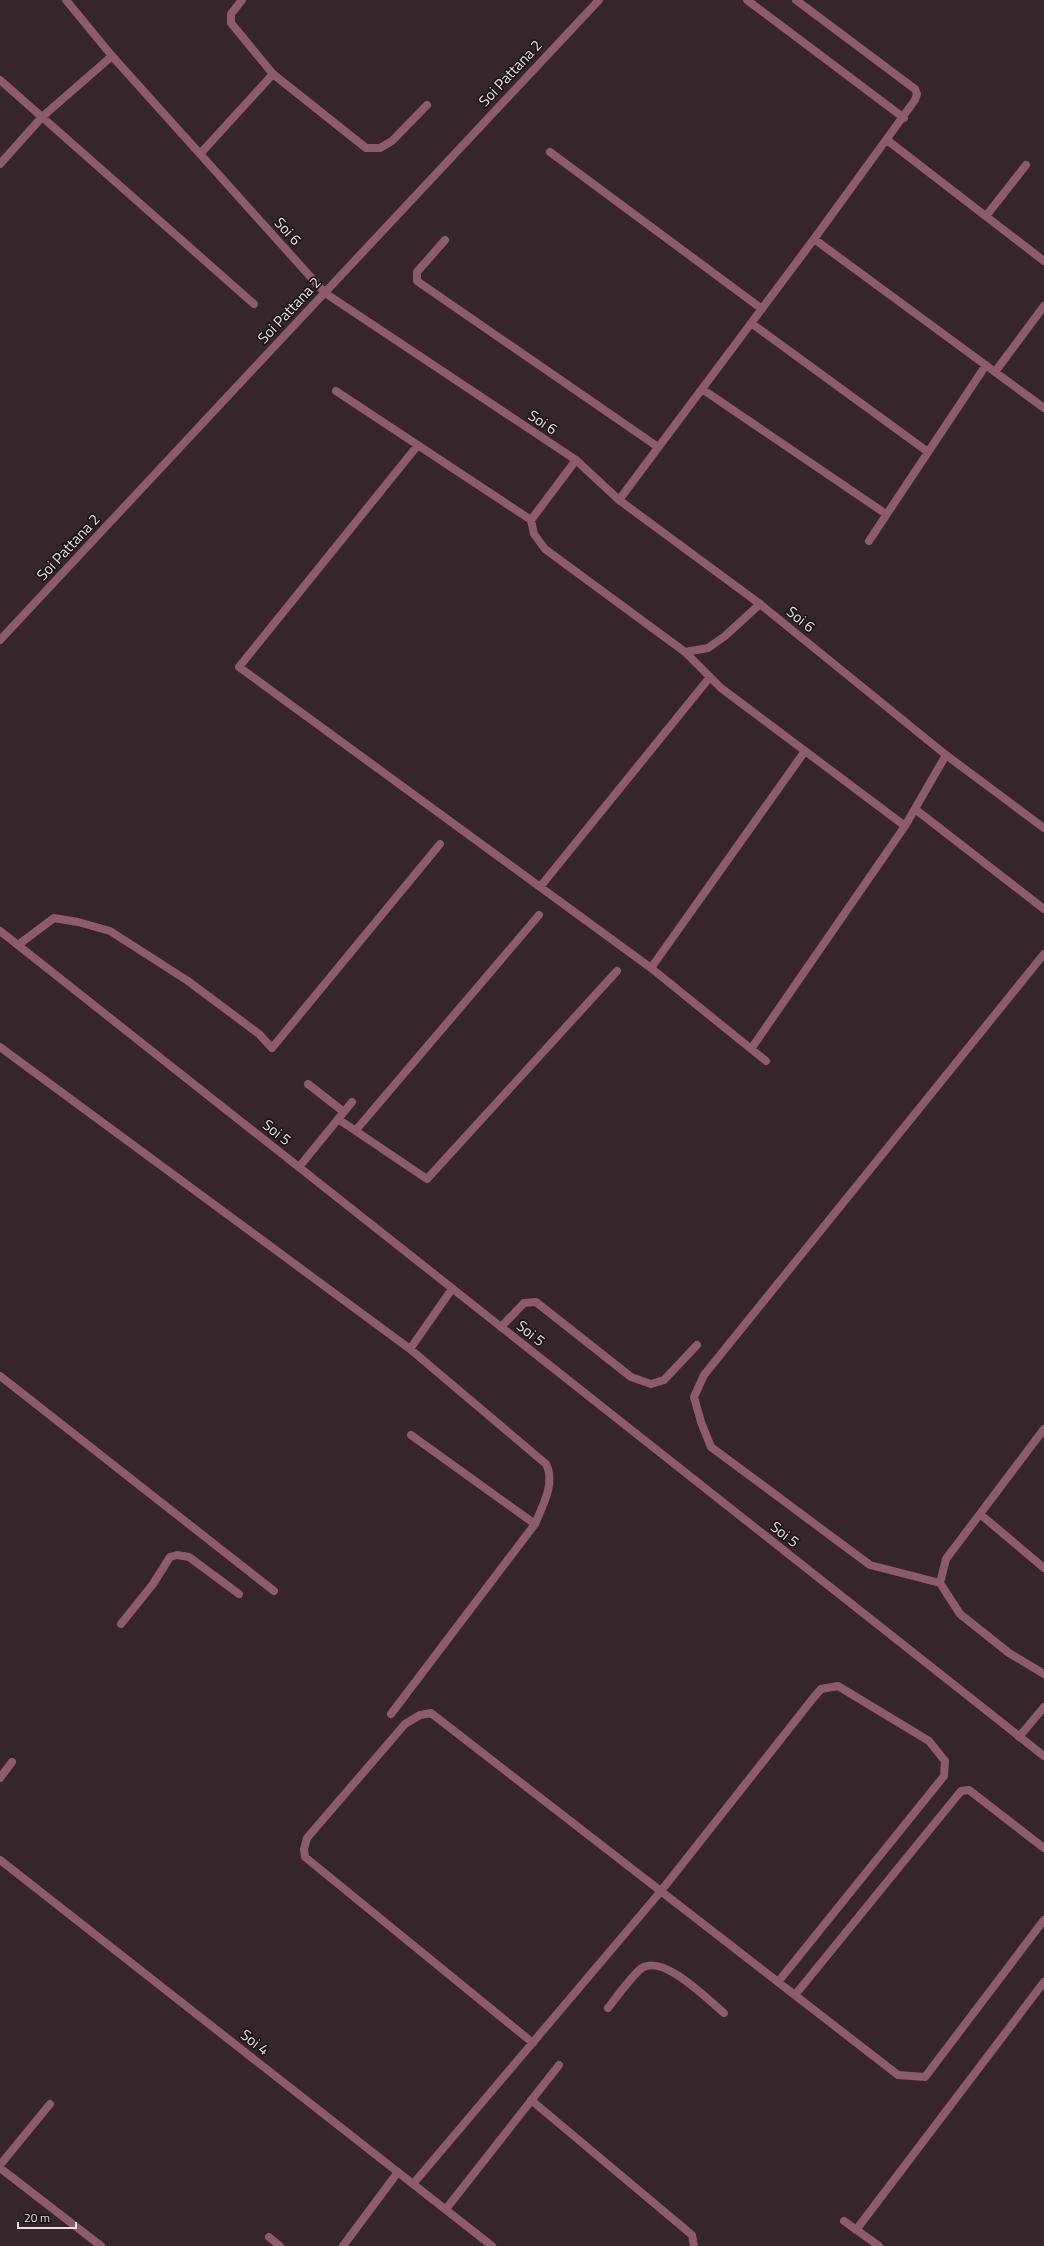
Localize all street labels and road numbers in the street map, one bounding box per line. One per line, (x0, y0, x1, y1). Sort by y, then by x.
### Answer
street label: Soi Pattana 2 (473, 34, 547, 112)
street label: Soi 6 (269, 212, 307, 250)
street label: Soi Pattana 2 (252, 271, 326, 349)
street label: Soi 6 (524, 404, 562, 440)
street label: Soi Pattana 2 (31, 508, 105, 586)
street label: Soi 6 (782, 600, 820, 638)
street label: Soi 5 (258, 1113, 296, 1151)
street label: Soi 5 (512, 1314, 550, 1352)
street label: Soi 5 (766, 1515, 804, 1553)
street label: Soi 4 (236, 2023, 274, 2061)

